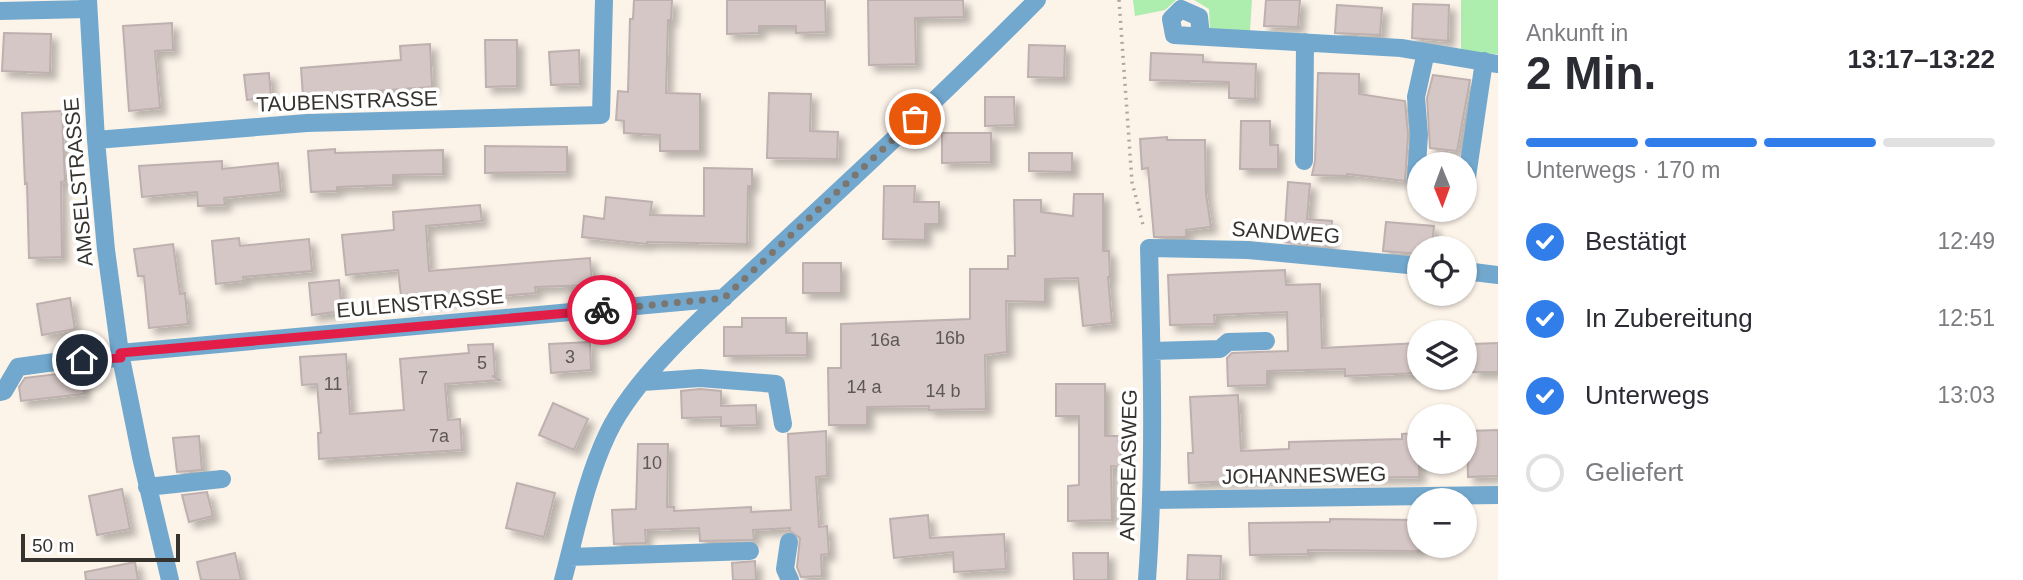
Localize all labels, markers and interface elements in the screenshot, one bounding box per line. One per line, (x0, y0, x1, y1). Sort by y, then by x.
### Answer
text: Ankunft in (1526, 20, 1628, 46)
text: 13:17–13:22 (1848, 44, 1995, 74)
text: 2 Min. (1526, 47, 1656, 99)
street label: TAUBENSTRASSE (256, 86, 438, 116)
pin (885, 89, 945, 149)
street label: AMSELSTRASSE (59, 97, 97, 267)
icon: bag (896, 100, 934, 138)
north arrow (1407, 152, 1477, 222)
map controls (1407, 152, 1477, 558)
text: Unterwegs · 170 m (1526, 157, 1720, 183)
street label: SANDWEG (1231, 217, 1341, 247)
icon: check (1526, 223, 1564, 261)
text: Bestätigt (1585, 226, 1686, 256)
text: 12:49 (1937, 228, 1995, 254)
button: locate (1407, 236, 1477, 306)
courier (567, 275, 637, 345)
street label: EULENSTRASSE (335, 284, 505, 322)
icon: bike (583, 291, 621, 329)
icon: check (1526, 300, 1564, 338)
text: In Zubereitung (1585, 303, 1753, 333)
text: 12:51 (1937, 305, 1995, 331)
button: layers (1407, 320, 1477, 390)
house number: 16b (935, 328, 965, 348)
pin (52, 330, 112, 390)
house number: 16a (870, 330, 901, 350)
icon: home (63, 341, 101, 379)
house number: 3 (565, 347, 575, 367)
house number: 5 (477, 353, 487, 373)
house number: 7 (418, 368, 428, 388)
house number: 11 (324, 374, 342, 394)
house number: 14 a (846, 377, 882, 397)
icon: check (1526, 377, 1564, 415)
text: Unterwegs (1585, 380, 1709, 410)
house number: 14 b (925, 381, 961, 401)
text: 13:03 (1937, 382, 1995, 408)
street label: ANDREASWEG (1115, 389, 1141, 541)
button: + (1407, 404, 1477, 474)
house number: 7a (429, 426, 450, 446)
house number: 10 (642, 453, 662, 473)
text: Geliefert (1585, 457, 1683, 487)
street label: JOHANNESWEG (1222, 462, 1386, 488)
button: − (1407, 488, 1477, 558)
scale bar (21, 531, 180, 563)
text: 50 m (32, 535, 74, 556)

